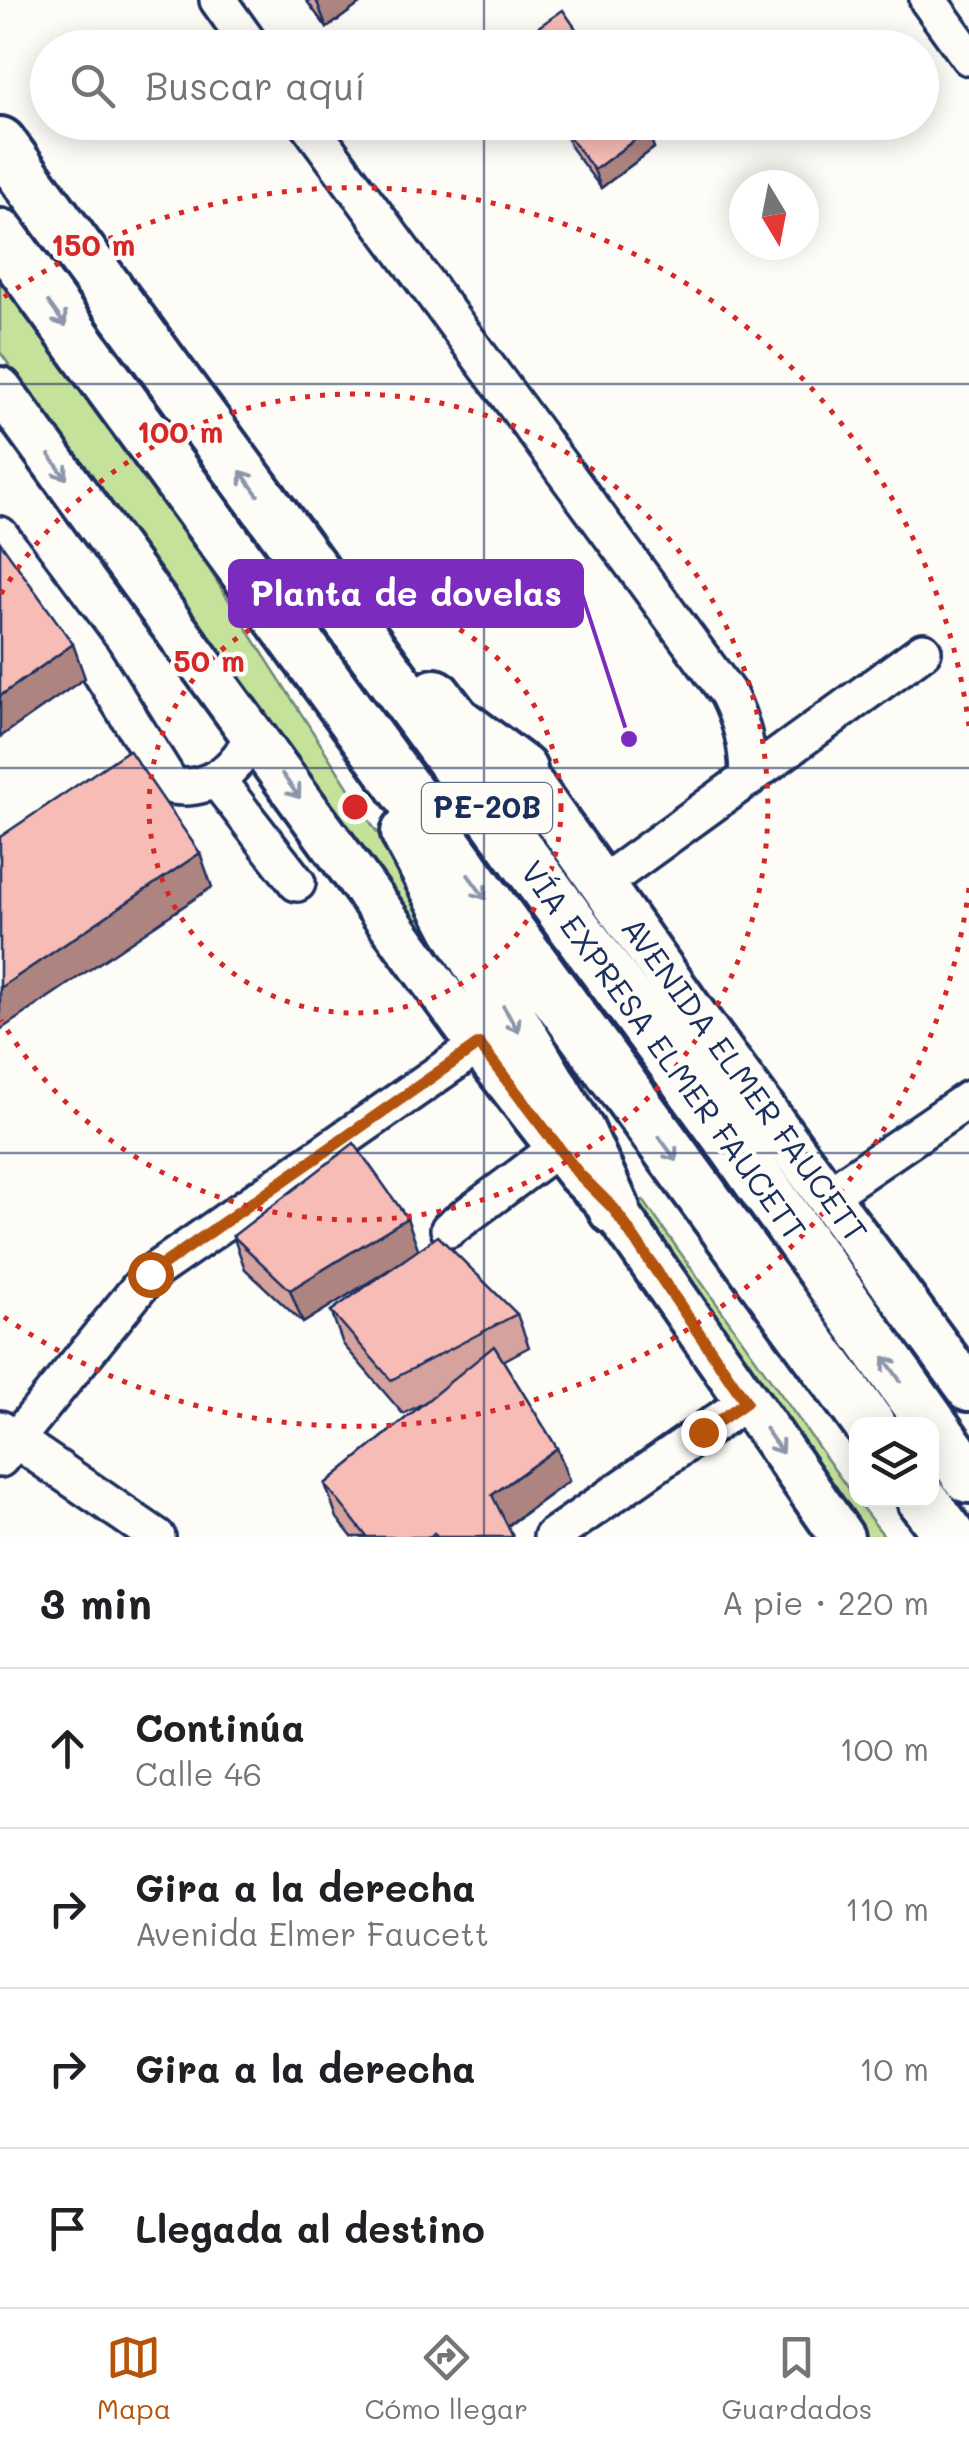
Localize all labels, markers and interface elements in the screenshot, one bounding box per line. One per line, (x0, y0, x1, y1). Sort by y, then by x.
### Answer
search box (30, 30, 939, 140)
icon: search (65, 58, 120, 113)
text: Buscar aquí (145, 60, 366, 110)
north arrow (729, 170, 819, 260)
text: 150 m (51, 224, 135, 264)
one-way arrow (47, 300, 68, 327)
text: 100 m (137, 411, 223, 451)
one-way arrow (47, 453, 68, 480)
one-way arrow (239, 470, 260, 497)
callout: Planta de dovelas (230, 561, 582, 626)
text: Planta de dovelas (250, 569, 562, 615)
text: 50 m (173, 640, 245, 680)
one-way arrow (280, 772, 301, 799)
road number: PE-20B (422, 783, 552, 833)
centre of rings (337, 789, 373, 825)
street label: VÍA EXPRESA ELMER FAUCETT (513, 852, 817, 1248)
one-way arrow (466, 873, 487, 900)
street label: AVENIDA ELMER FAUCETT (613, 908, 878, 1250)
one-way arrow (501, 1004, 521, 1033)
one-way arrow (658, 1135, 679, 1163)
route start (128, 1252, 174, 1298)
one-way arrow (882, 1355, 903, 1383)
route end (681, 1410, 727, 1456)
map controls (849, 1417, 939, 1507)
button: layers (849, 1417, 939, 1507)
one-way arrow (763, 1427, 784, 1455)
text: 3 min (40, 1575, 152, 1630)
text: A pie · 220 m (722, 1581, 929, 1623)
text: Continúa (135, 1702, 305, 1752)
icon: ahead (40, 1721, 95, 1776)
text: 100 m (839, 1727, 929, 1769)
text: Calle 46 (135, 1752, 262, 1794)
text: Gira a la derecha (135, 1862, 475, 1912)
icon: right (40, 1881, 95, 1936)
text: 110 m (845, 1887, 929, 1929)
text: Avenida Elmer Faucett (135, 1912, 489, 1954)
icon: right (40, 2041, 95, 2096)
text: Gira a la derecha (135, 2043, 475, 2093)
text: 10 m (859, 2047, 929, 2089)
icon: arrive (40, 2201, 95, 2256)
text: Llegada al destino (135, 2203, 485, 2253)
tab: Mapa (97, 2330, 171, 2426)
tab: Cómo llegar (365, 2330, 528, 2426)
tab: Guardados (722, 2330, 872, 2426)

